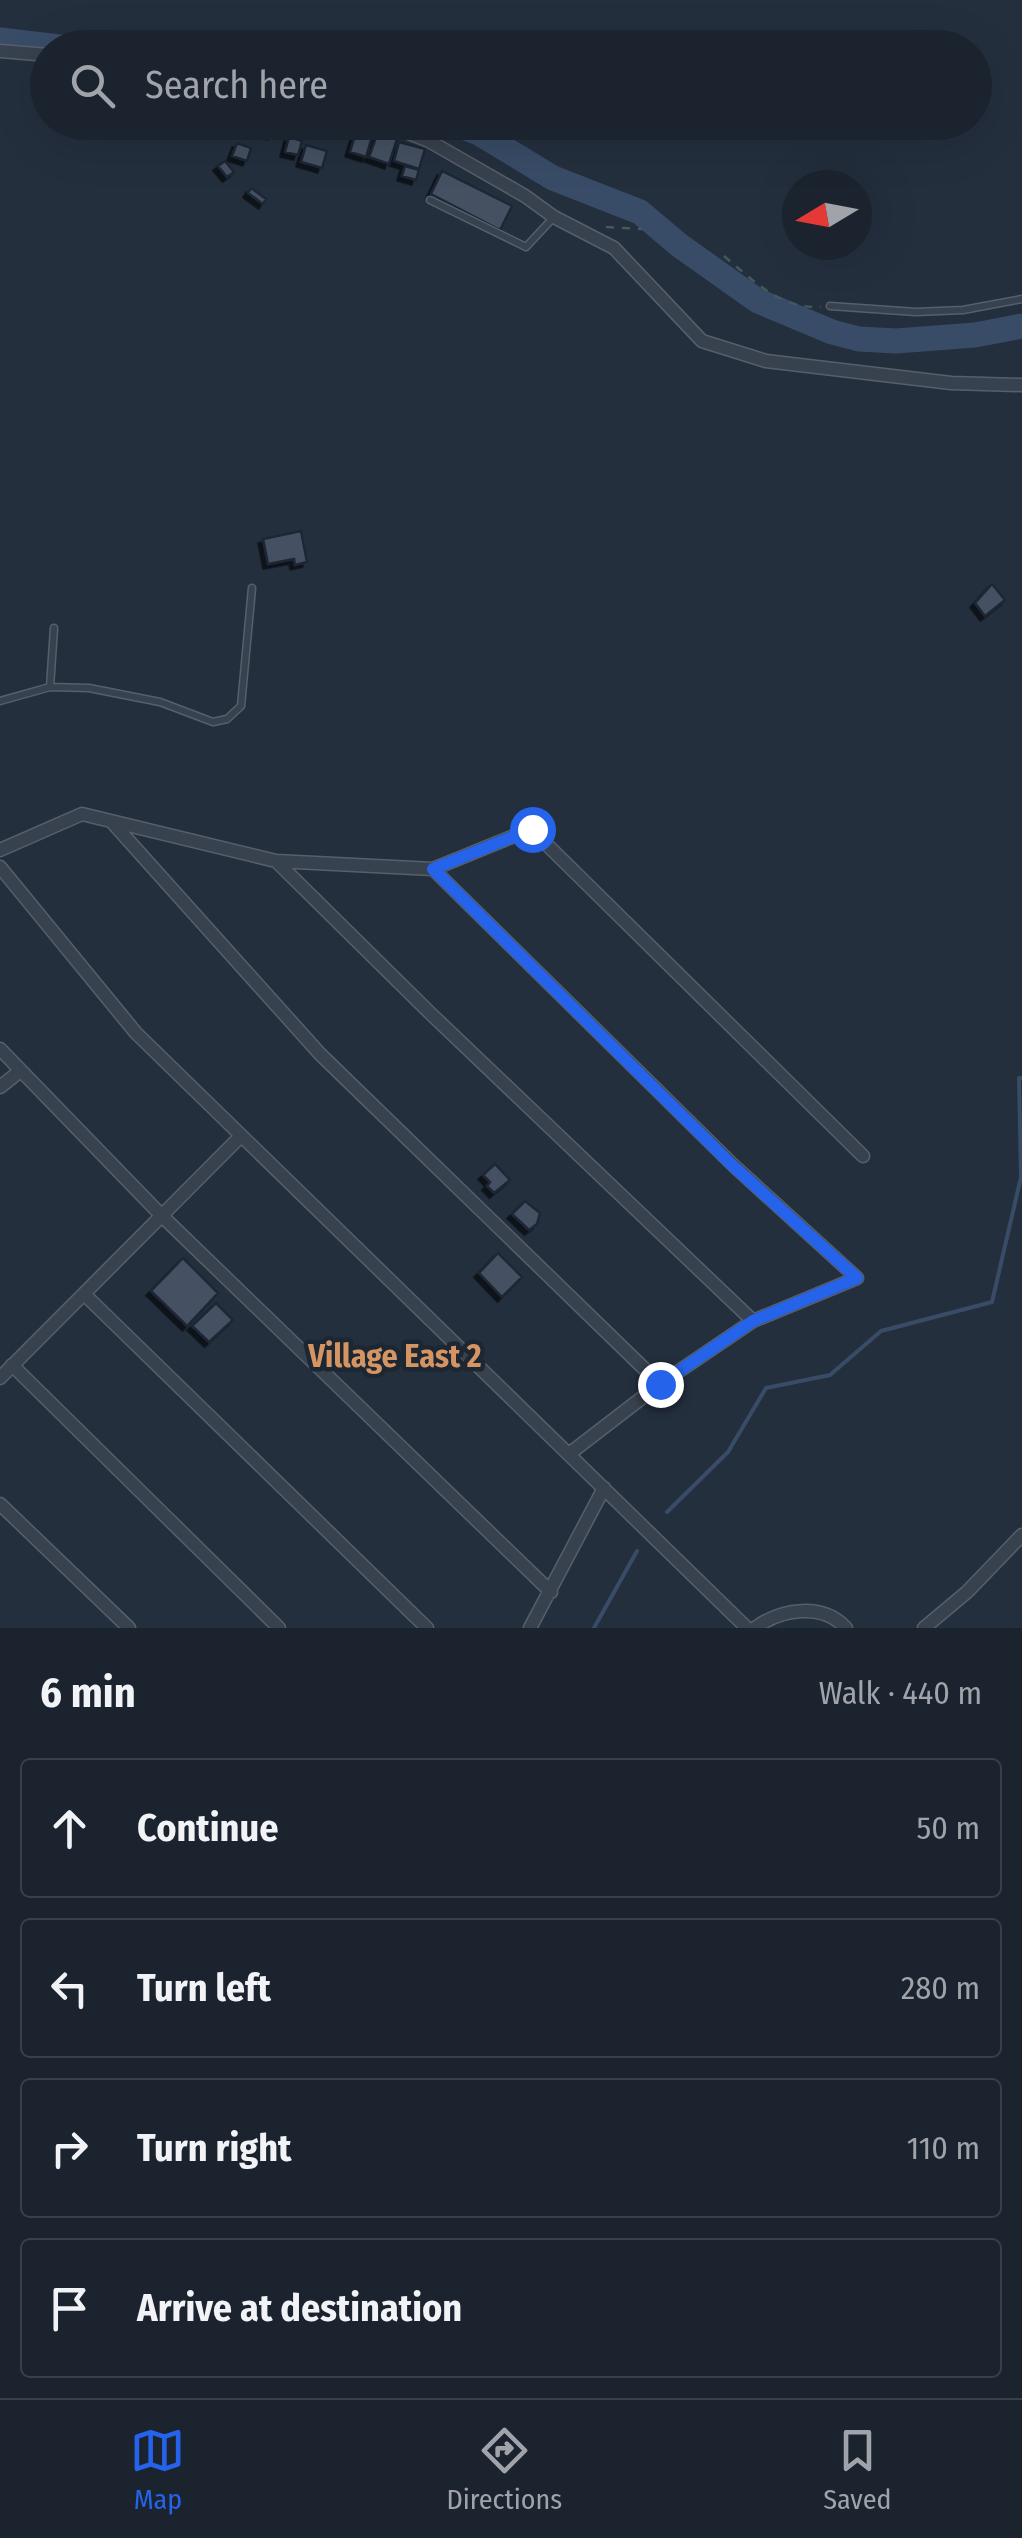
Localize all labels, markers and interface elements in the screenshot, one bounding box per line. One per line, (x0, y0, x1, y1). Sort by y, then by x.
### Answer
search box (30, 30, 992, 140)
icon: search (65, 58, 120, 113)
text: Search here (145, 62, 328, 108)
north arrow (782, 170, 872, 260)
route start (510, 807, 556, 853)
district label: Village East 2 (307, 1337, 482, 1375)
route end (638, 1362, 684, 1408)
text: 6 min (40, 1668, 136, 1718)
text: Walk · 440 m (819, 1674, 982, 1712)
icon: ahead (42, 1801, 97, 1856)
text: Continue (137, 1805, 278, 1851)
text: 50 m (917, 1809, 980, 1847)
icon: left (42, 1961, 97, 2016)
text: Turn left (137, 1965, 271, 2011)
text: 280 m (901, 1969, 980, 2007)
icon: right (42, 2121, 97, 2176)
text: Turn right (137, 2125, 291, 2171)
text: 110 m (907, 2129, 980, 2167)
icon: arrive (42, 2281, 97, 2336)
text: Arrive at destination (137, 2285, 462, 2331)
tab: Map (130, 2423, 185, 2516)
tab: Directions (446, 2423, 562, 2516)
tab: Saved (823, 2423, 892, 2516)

